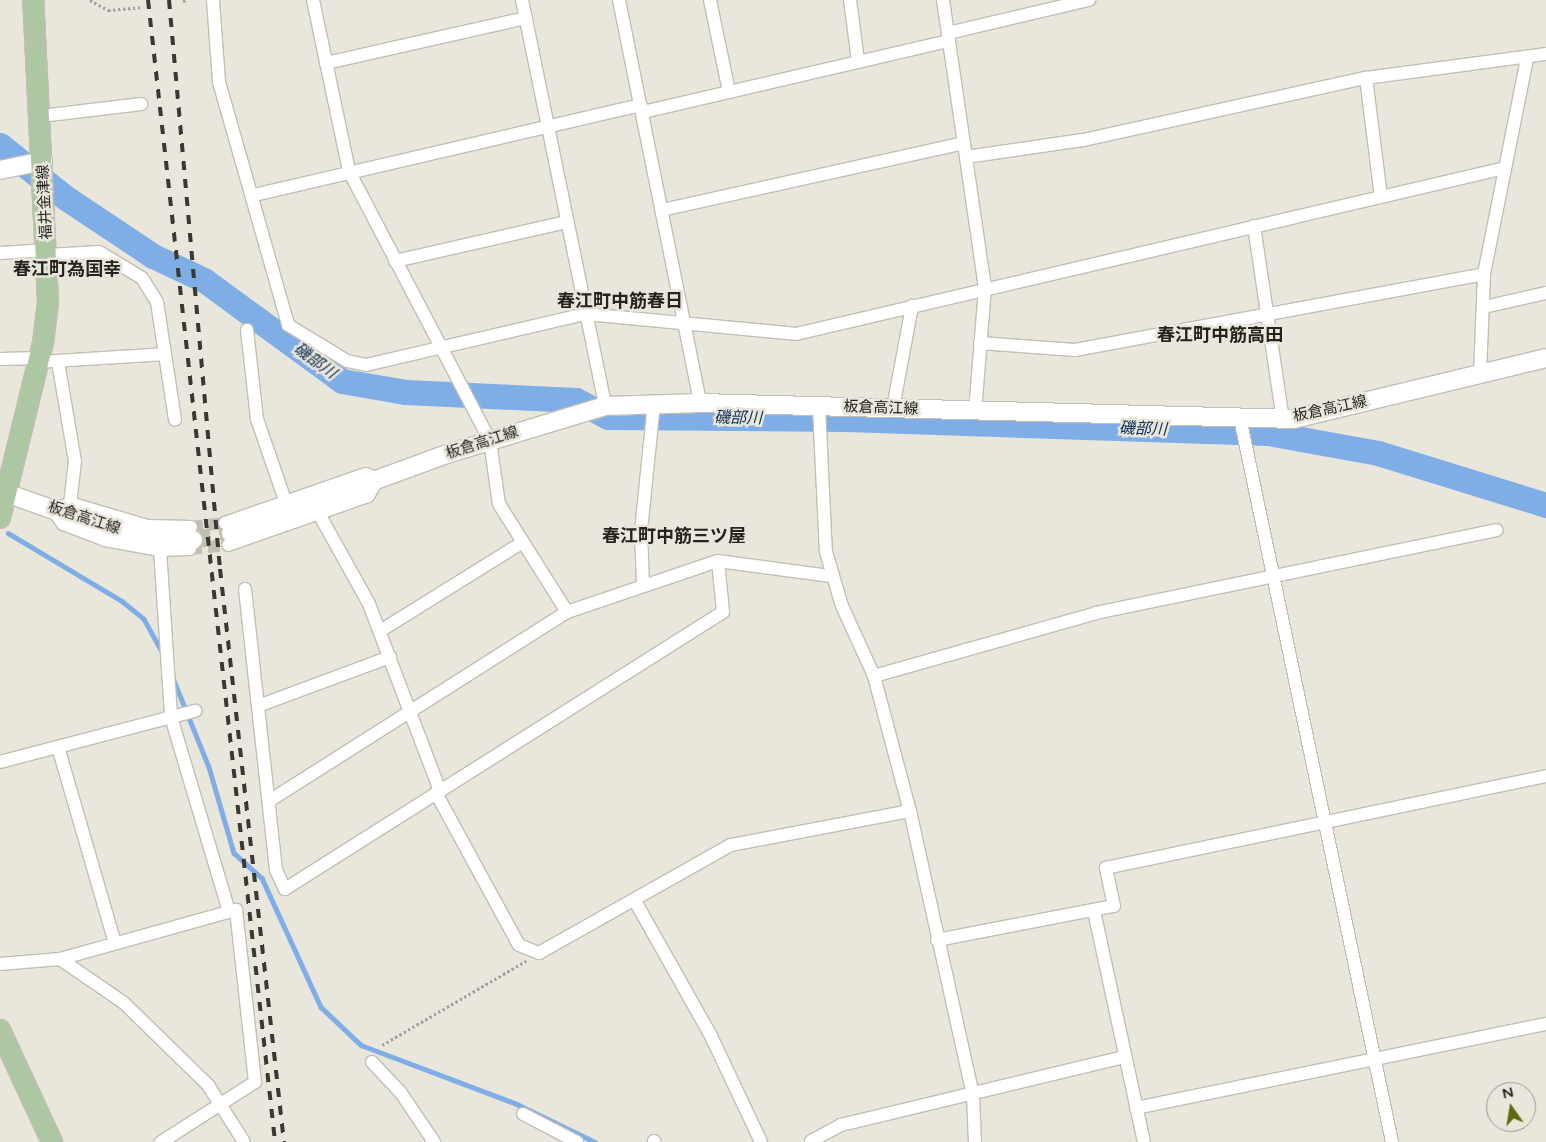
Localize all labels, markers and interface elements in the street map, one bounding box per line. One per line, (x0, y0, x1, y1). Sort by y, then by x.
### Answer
street label: 福井金津線 (34, 164, 56, 240)
district label: 春江町為国幸 (13, 258, 121, 280)
district label: 春江町中筋春日 (557, 290, 683, 312)
district label: 春江町中筋高田 (1157, 324, 1283, 346)
water label: 磯部川 (290, 339, 340, 383)
street label: 板倉高江線 (1291, 392, 1369, 426)
street label: 板倉高江線 (843, 398, 919, 418)
water label: 磯部川 (714, 408, 762, 428)
water label: 磯部川 (1119, 419, 1167, 439)
street label: 板倉高江線 (444, 423, 520, 463)
street label: 板倉高江線 (46, 498, 122, 538)
district label: 春江町中筋三ツ屋 (602, 525, 746, 547)
north arrow (1486, 1082, 1536, 1132)
text: N (1500, 1083, 1515, 1102)

